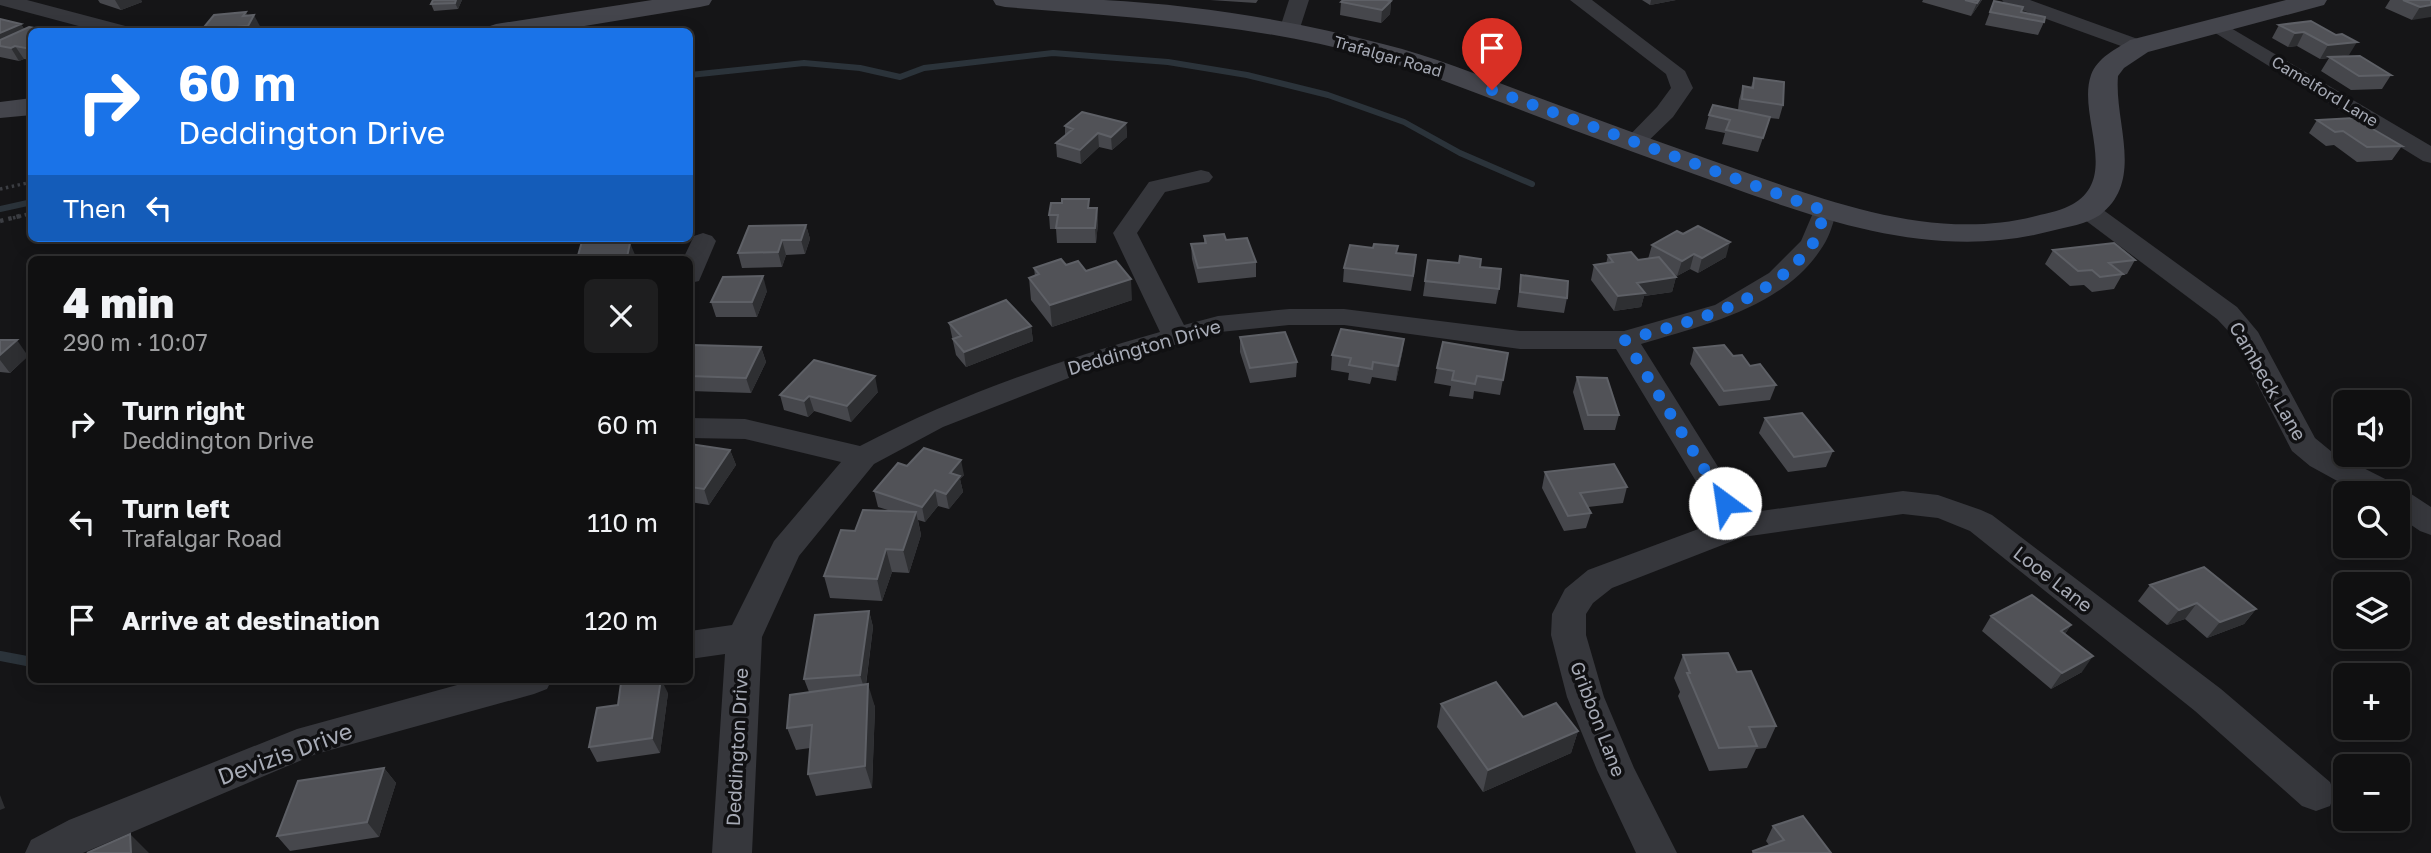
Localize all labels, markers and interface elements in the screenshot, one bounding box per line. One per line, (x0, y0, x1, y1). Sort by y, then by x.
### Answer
pin (1462, 18, 1522, 90)
icon: arrive (1473, 29, 1511, 67)
street label: Trafalgar Road (1332, 31, 1444, 81)
street label: Camelford Lane (2268, 51, 2382, 131)
text: 60 m (178, 53, 296, 112)
icon: right (63, 56, 154, 147)
text: Deddington Drive (178, 113, 445, 151)
icon: left (140, 189, 178, 227)
text: Then (63, 193, 126, 224)
text: 4 min (63, 277, 174, 327)
button: close (584, 279, 658, 353)
street label: Deddington Drive (1064, 314, 1223, 379)
street label: Cambeck Lane (2225, 317, 2312, 444)
text: 290 m · 10:07 (63, 328, 208, 356)
map controls (2333, 390, 2410, 831)
button: sound (2333, 390, 2410, 467)
text: Turn right (122, 395, 245, 426)
icon: right (63, 405, 101, 443)
text: 60 m (597, 409, 658, 440)
text: Deddington Drive (122, 426, 314, 454)
position arrow (1688, 466, 1762, 540)
button: search (2333, 481, 2410, 558)
text: Turn left (122, 493, 230, 524)
icon: left (63, 503, 101, 541)
text: 110 m (587, 507, 658, 538)
text: Trafalgar Road (122, 524, 282, 552)
street label: Looe Lane (2009, 541, 2097, 617)
button: layers (2333, 572, 2410, 649)
icon: arrive (63, 601, 101, 639)
text: Arrive at destination (122, 605, 380, 636)
text: 120 m (585, 605, 658, 636)
street label: Gribbon Lane (1566, 658, 1631, 780)
button: + (2333, 663, 2410, 740)
street label: Deddington Drive (721, 667, 752, 827)
street label: Devizis Drive (214, 716, 356, 790)
button: − (2333, 754, 2410, 831)

